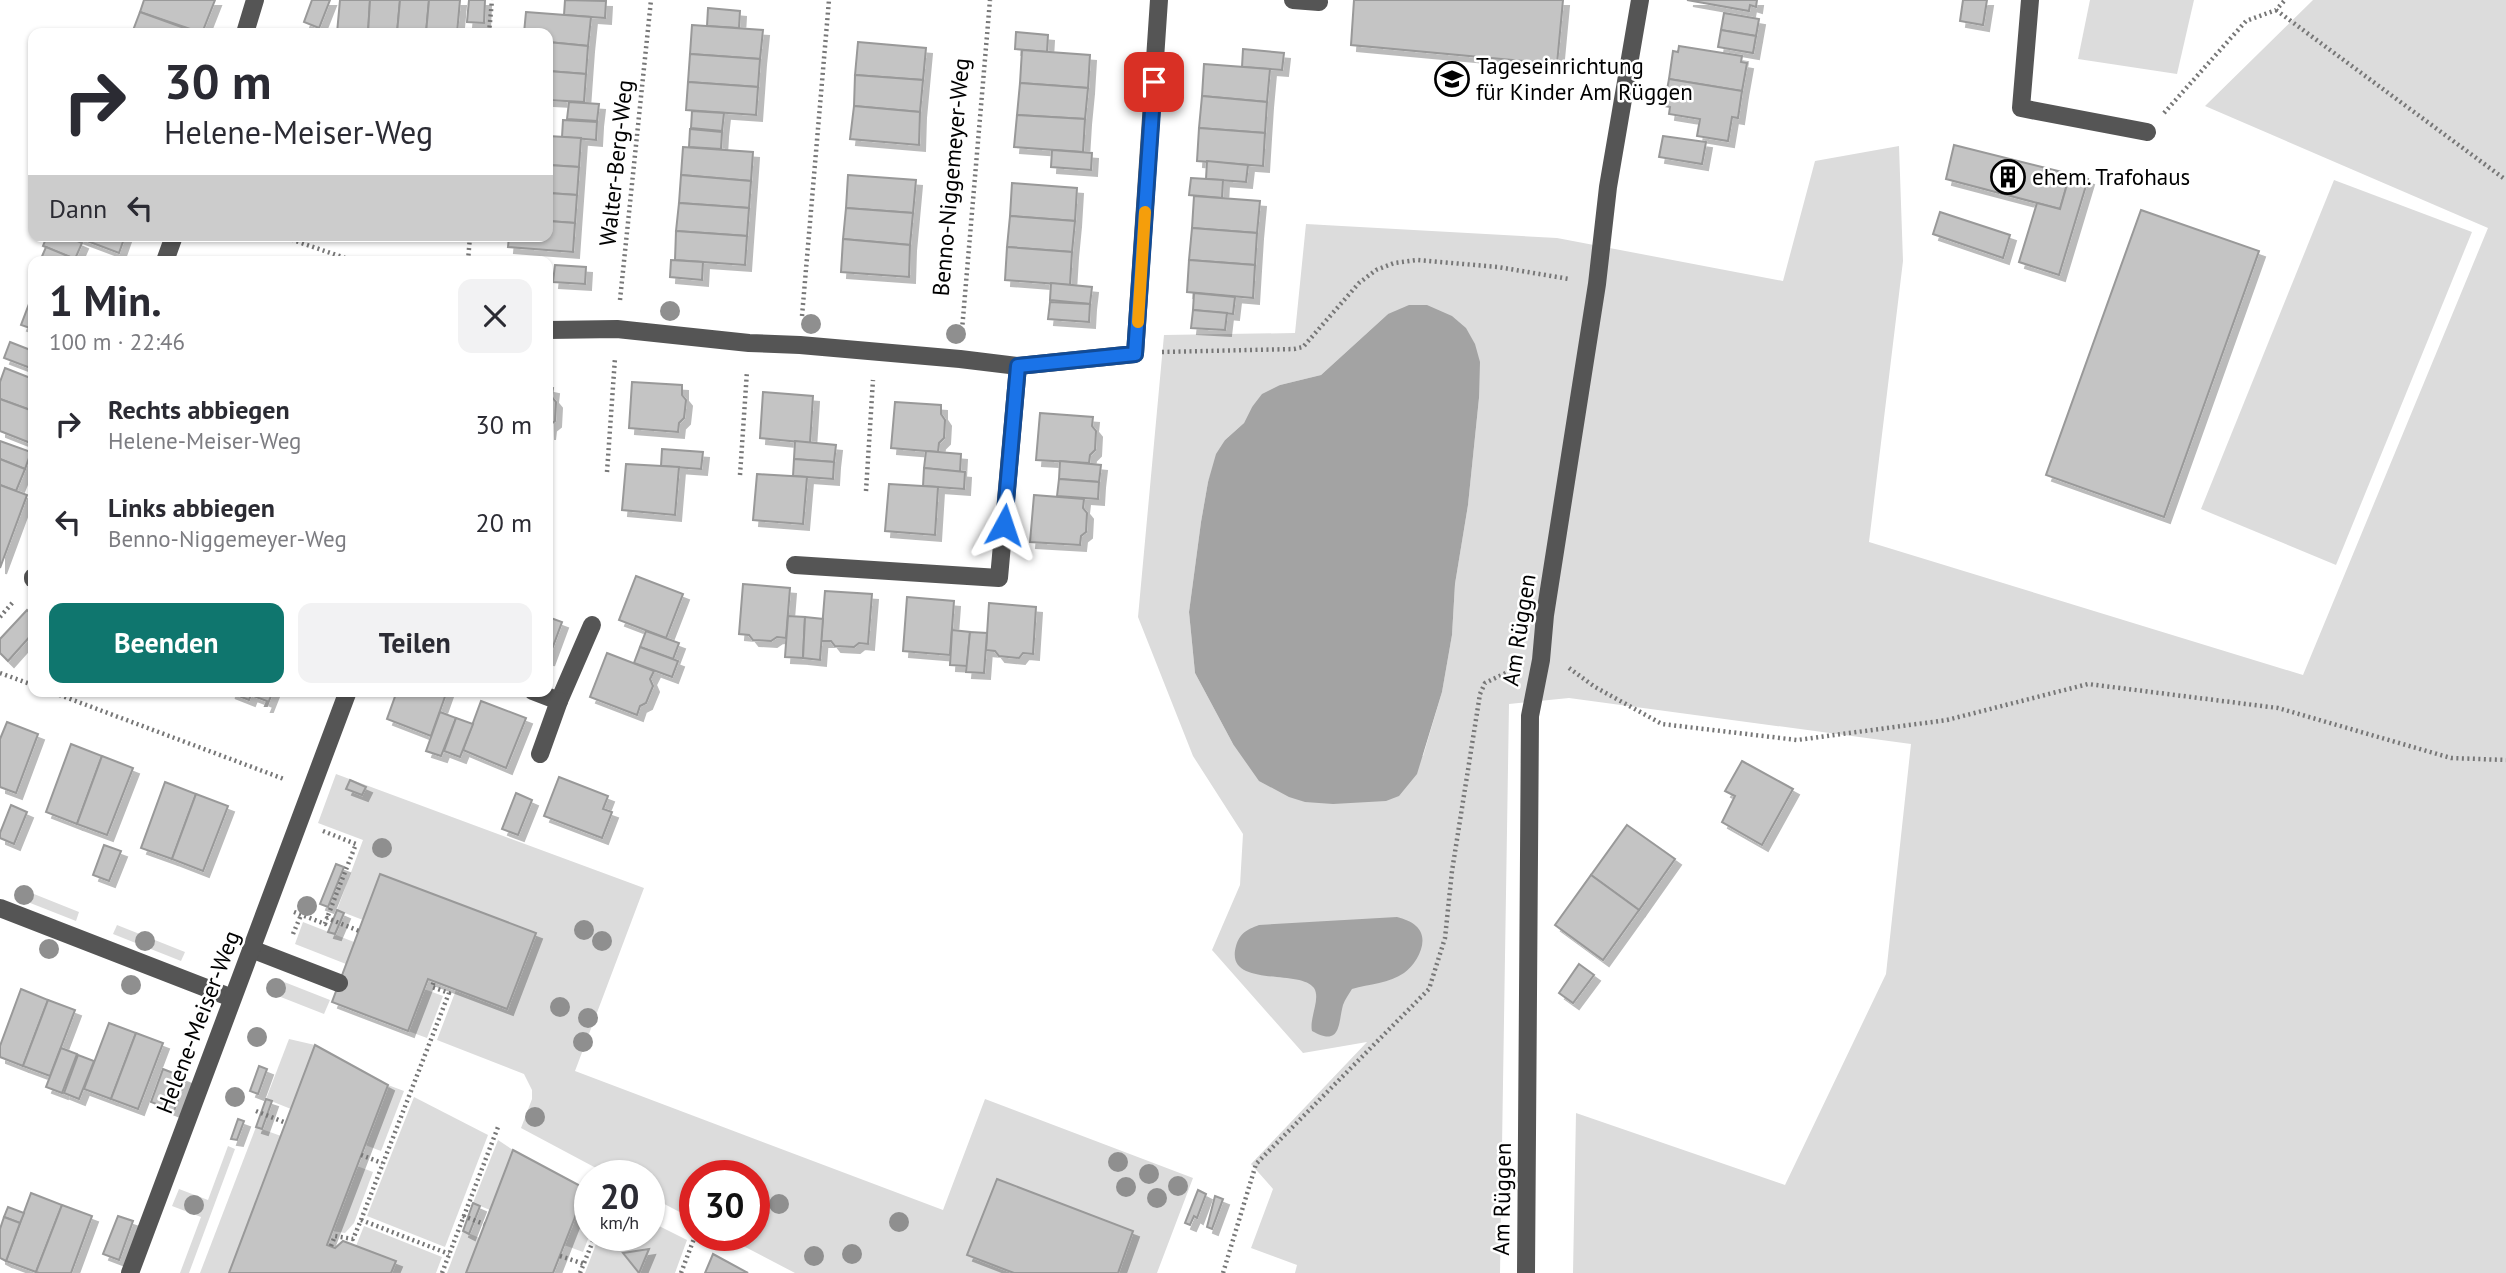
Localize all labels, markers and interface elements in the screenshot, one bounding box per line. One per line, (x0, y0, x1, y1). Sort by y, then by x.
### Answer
text: 30 m (164, 49, 271, 113)
place label: Tageseinrichtung für Kinder Am Rüggen (1476, 51, 1693, 106)
pin (1124, 52, 1184, 112)
icon: right (49, 56, 140, 147)
street label: Benno-Niggemeyer-Weg (926, 57, 975, 297)
school or university icon: Tageseinrichtung für Kinder Am Rüggen (1433, 60, 1471, 98)
icon: arrive (1135, 63, 1173, 101)
street label: Walter-Berg-Weg (592, 78, 639, 247)
text: Helene-Meiser-Weg (164, 111, 433, 153)
building icon: ehem. Trafohaus (1989, 158, 2027, 196)
place label: ehem. Trafohaus (2032, 162, 2190, 191)
icon: left (121, 189, 159, 227)
text: Dann (49, 192, 107, 225)
text: 1 Min. (49, 273, 162, 328)
button: close (458, 279, 532, 353)
text: 100 m · 22:46 (49, 327, 185, 356)
text: Rechts abbiegen (108, 393, 290, 426)
icon: right (49, 405, 87, 443)
text: 30 m (476, 408, 532, 441)
text: Helene-Meiser-Weg (108, 426, 301, 455)
position arrow (967, 488, 1041, 562)
text: Links abbiegen (108, 491, 275, 524)
icon: left (49, 503, 87, 541)
text: 20 m (476, 506, 532, 539)
text: Benno-Niggemeyer-Weg (108, 524, 347, 553)
street label: Am Rüggen (1495, 572, 1542, 688)
button: Beenden (49, 603, 284, 683)
button: Teilen (298, 603, 532, 683)
street label: Helene-Meiser-Weg (149, 926, 246, 1117)
street label: Am Rüggen (1486, 1142, 1517, 1256)
speed limit sign: 30 (679, 1160, 770, 1251)
text: 20 (600, 1173, 639, 1219)
text: km/h (600, 1211, 639, 1234)

